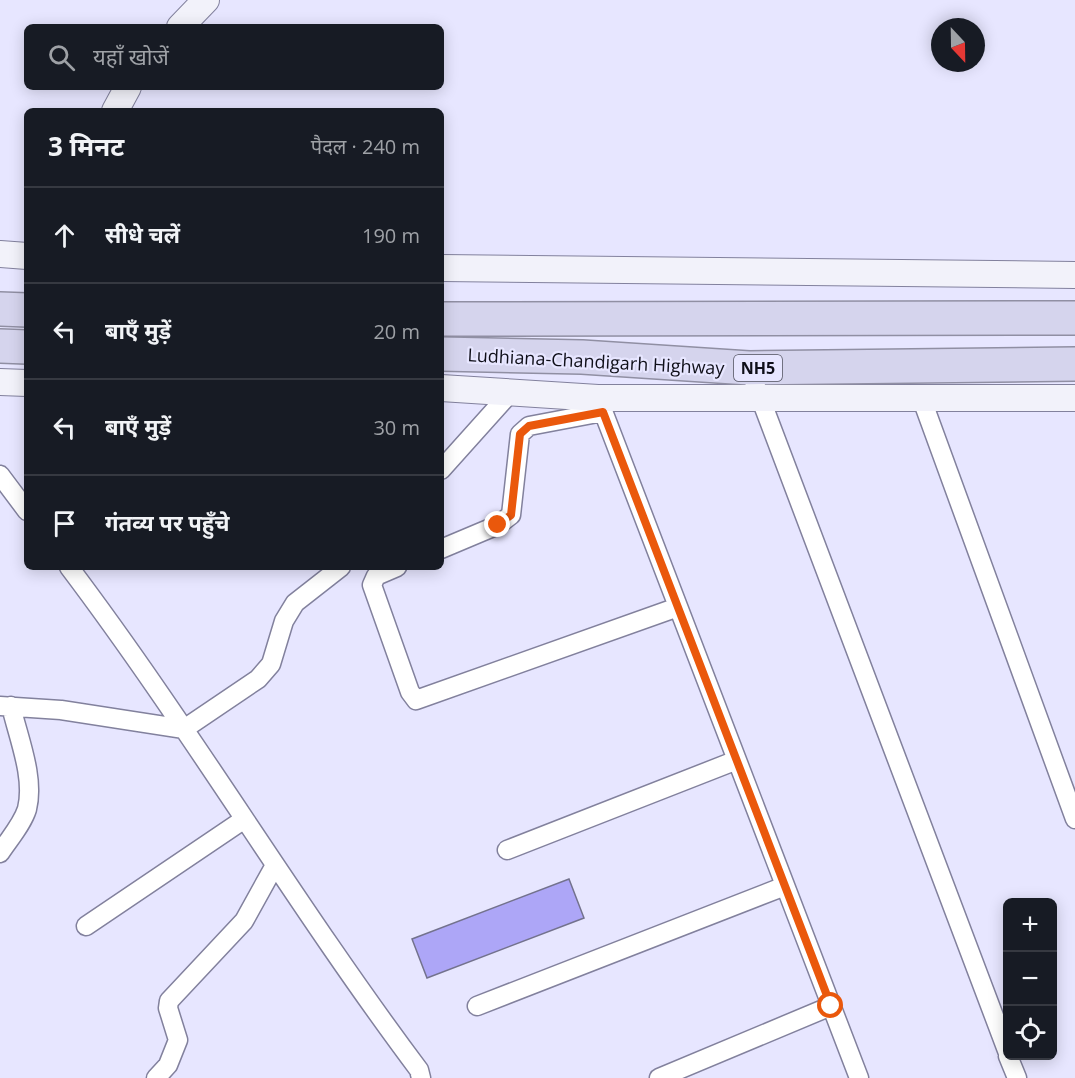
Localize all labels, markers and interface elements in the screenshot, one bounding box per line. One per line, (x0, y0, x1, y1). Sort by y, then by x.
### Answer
north arrow (931, 18, 985, 72)
search box (24, 24, 444, 90)
icon: search (45, 41, 78, 74)
text: यहाँ खोजें (93, 41, 169, 71)
text: 3 मिनट (48, 128, 124, 164)
text: पैदल · 240 m (311, 133, 420, 160)
icon: ahead (48, 219, 81, 252)
text: सीधे चलें (105, 219, 180, 249)
text: 190 m (362, 222, 420, 249)
icon: left (48, 315, 81, 348)
text: बाएँ मुड़ें (105, 315, 171, 345)
text: 20 m (373, 318, 420, 345)
street label: Ludhiana-Chandigarh Highway (467, 342, 726, 380)
road number: NH5 (734, 355, 782, 381)
icon: left (48, 411, 81, 444)
text: बाएँ मुड़ें (105, 411, 171, 441)
text: 30 m (373, 414, 420, 441)
icon: arrive (48, 507, 81, 540)
text: गंतव्य पर पहुँचे (105, 507, 230, 537)
route end (484, 511, 510, 537)
map controls (1003, 898, 1057, 1060)
button: + (1003, 898, 1057, 952)
button: − (1003, 952, 1057, 1006)
route start (817, 992, 843, 1018)
button: locate (1003, 1006, 1057, 1060)

